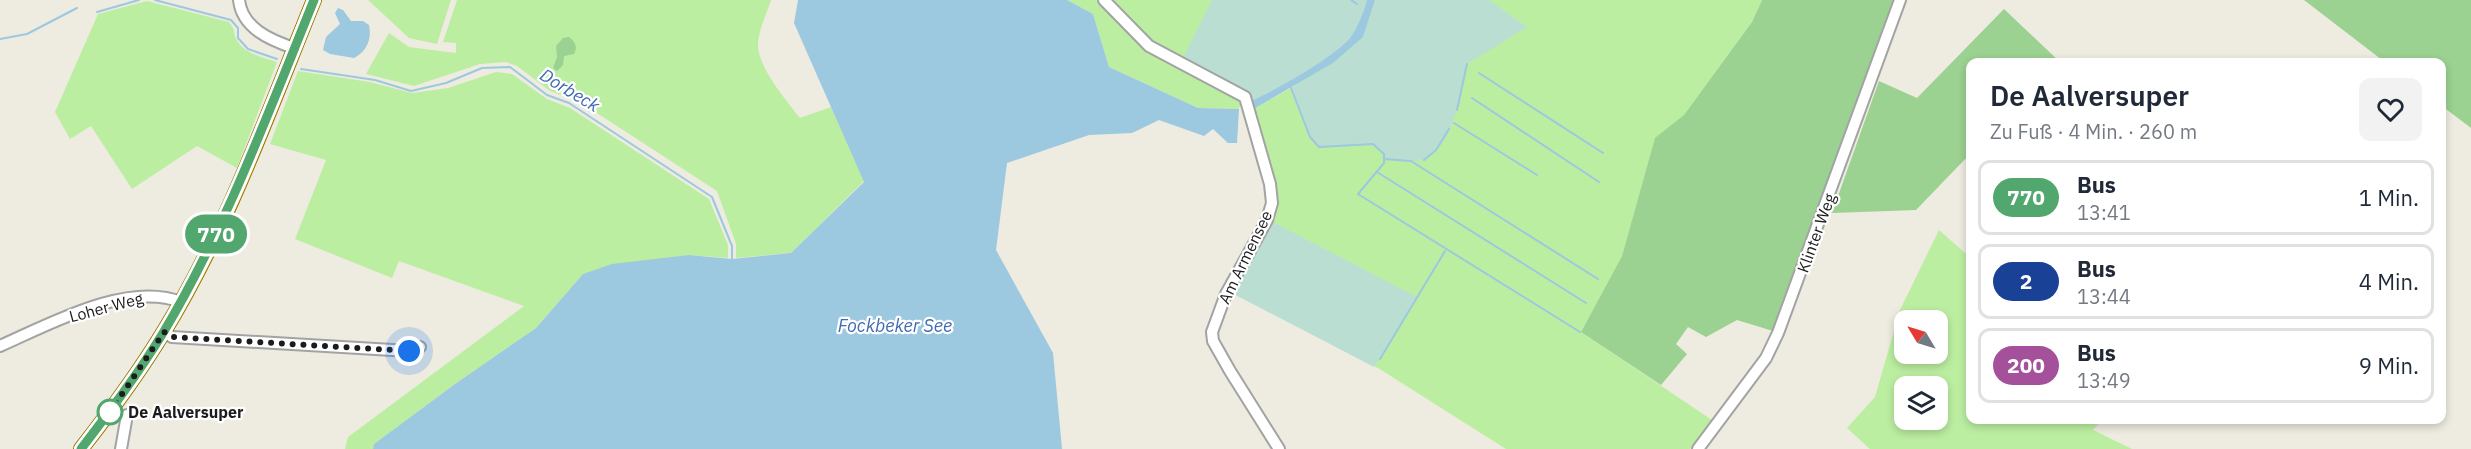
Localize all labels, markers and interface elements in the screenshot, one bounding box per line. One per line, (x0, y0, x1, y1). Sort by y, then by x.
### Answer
water label: Dorbeck (536, 63, 605, 117)
text: De Aalversuper (1990, 77, 2189, 114)
button: heart (2359, 78, 2422, 141)
text: Zu Fuß · 4 Min. · 260 m (1990, 118, 2197, 145)
text: Bus (2077, 170, 2116, 199)
text: 770 (2007, 183, 2045, 211)
text: 1 Min. (2359, 183, 2419, 212)
street label: Klinter Weg (1792, 190, 1840, 275)
text: 13:41 (2077, 199, 2131, 226)
street label: Am Armensee (1214, 207, 1276, 307)
line badge: 770 (182, 214, 250, 254)
text: 770 (197, 220, 235, 248)
text: Bus (2077, 254, 2116, 283)
text: 2 (2020, 267, 2032, 295)
text: 4 Min. (2359, 267, 2419, 296)
text: 13:44 (2077, 283, 2131, 310)
street label: Loher Weg (67, 287, 146, 326)
north arrow (1894, 310, 1948, 364)
map controls (1894, 310, 1948, 430)
water label: Fockbeker See (838, 314, 952, 337)
your location (394, 336, 424, 366)
text: Bus (2077, 338, 2116, 367)
text: 200 (2007, 351, 2045, 379)
text: 9 Min. (2359, 351, 2419, 380)
text: 13:49 (2077, 367, 2131, 394)
button: layers (1894, 376, 1948, 430)
marker: De Aalversuper (97, 399, 123, 425)
place label: De Aalversuper (128, 402, 244, 422)

